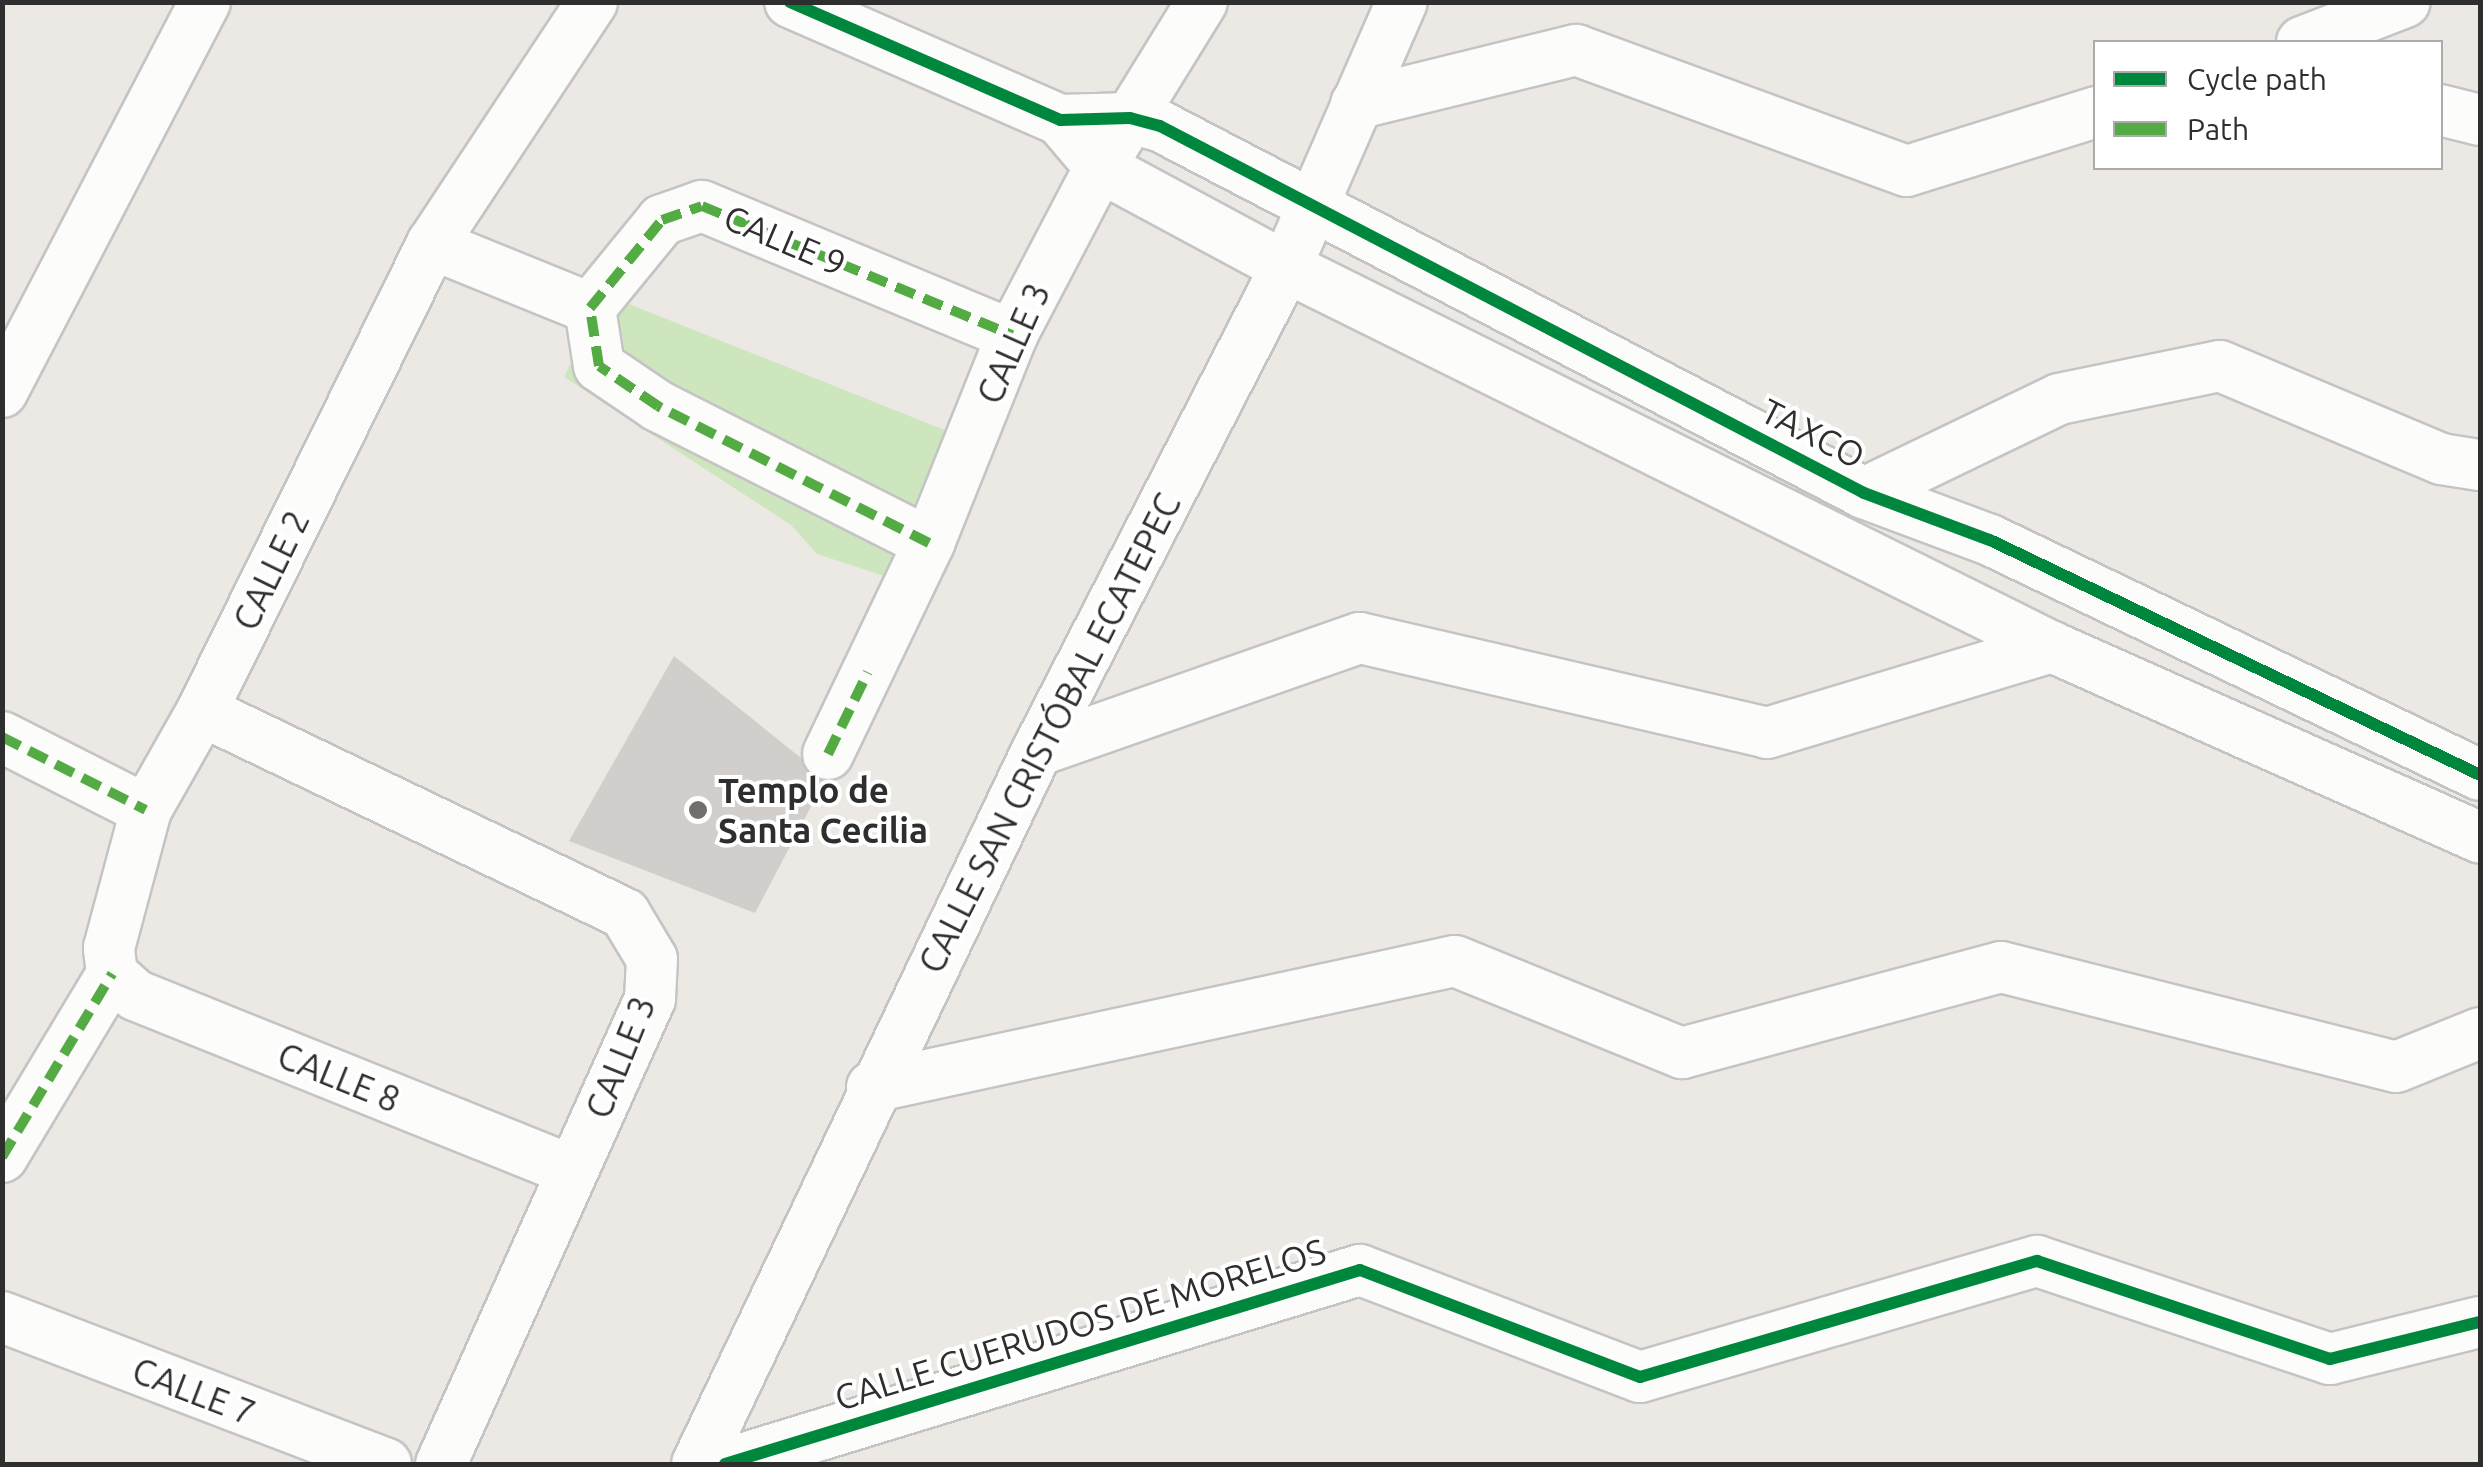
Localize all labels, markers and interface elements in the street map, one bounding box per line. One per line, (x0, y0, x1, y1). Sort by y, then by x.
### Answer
legend (2093, 40, 2443, 170)
text: Cycle path (2187, 62, 2327, 96)
text: Path (2187, 112, 2249, 146)
street label: CALLE 9 (718, 196, 852, 284)
street label: CALLE 3 (968, 276, 1058, 410)
street label: TAXCO (1754, 389, 1872, 477)
street label: CALLE SAN CRISTÓBAL ECATEPEC (909, 486, 1189, 980)
street label: CALLE 2 (224, 503, 318, 637)
place label: Templo de Santa Cecilia (718, 769, 928, 851)
marker: Templo de Santa Cecilia (687, 799, 709, 821)
street label: CALLE 3 (577, 990, 663, 1124)
street label: CALLE 8 (272, 1034, 406, 1120)
street label: CALLE CUERUDOS DE MORELOS (830, 1229, 1330, 1419)
street label: CALLE 7 (127, 1348, 261, 1434)

